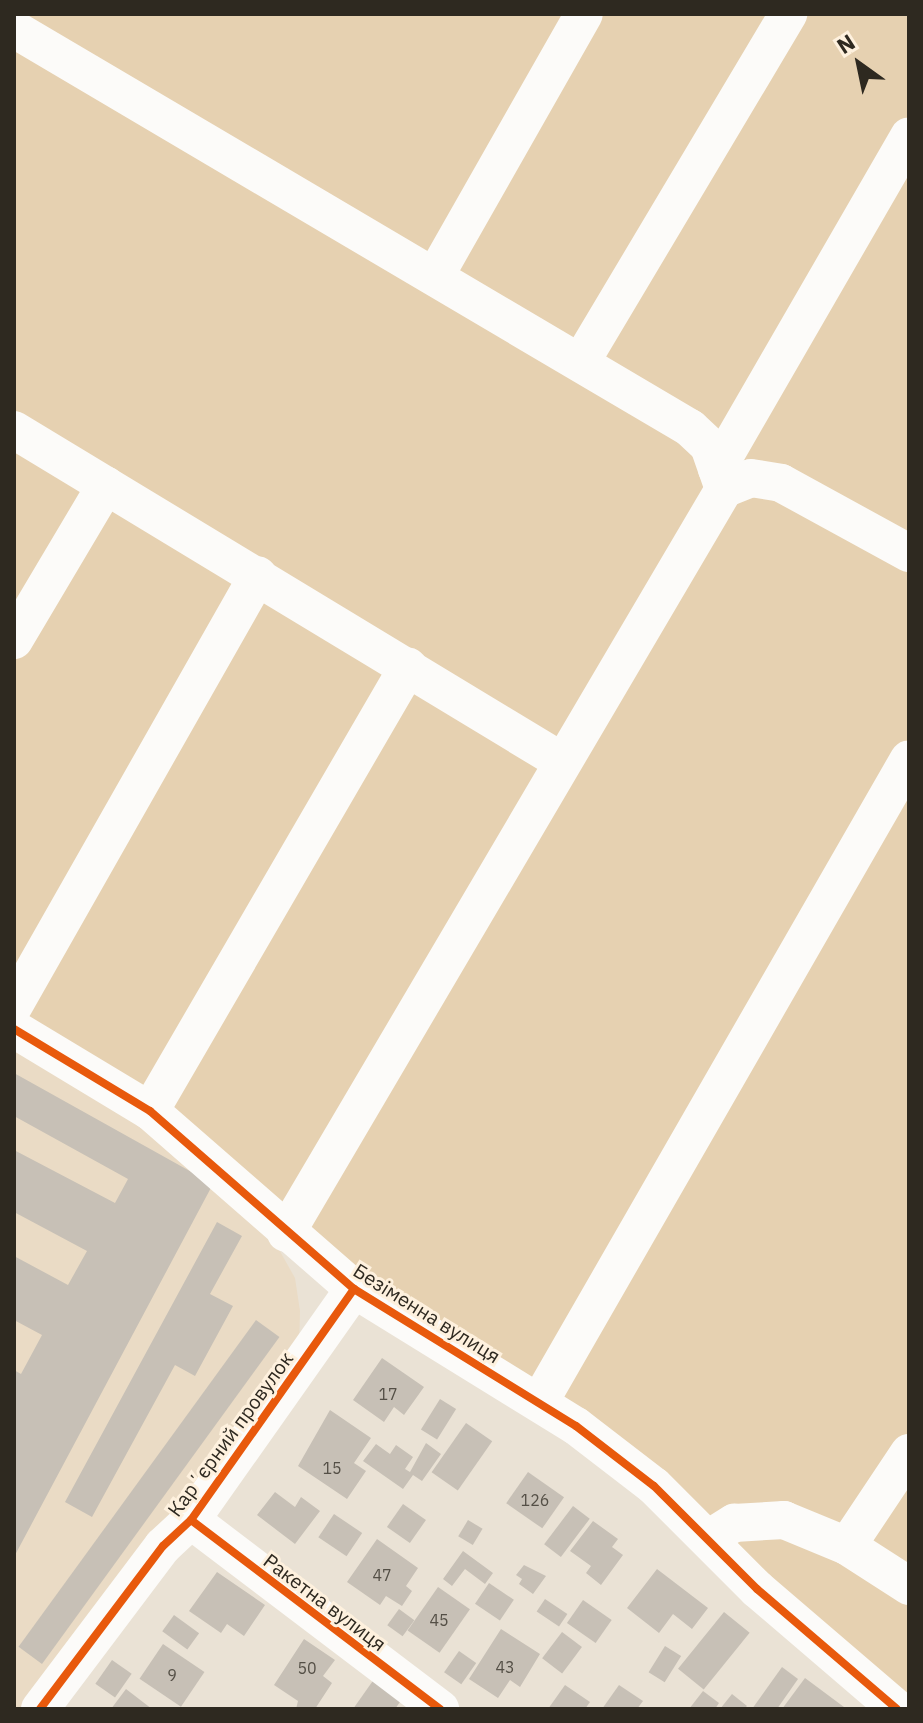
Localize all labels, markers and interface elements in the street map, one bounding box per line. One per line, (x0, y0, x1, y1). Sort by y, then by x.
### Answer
north arrow (819, 24, 899, 104)
text: N (831, 27, 860, 60)
street label: Безіменна вулиця (349, 1258, 505, 1368)
street label: Карʼєрний провулок (162, 1347, 298, 1521)
house number: 17 (378, 1384, 398, 1404)
house number: 15 (322, 1458, 342, 1478)
house number: 126 (521, 1490, 549, 1510)
street label: Ракетна вулиця (259, 1548, 391, 1656)
house number: 47 (372, 1565, 392, 1585)
house number: 45 (429, 1610, 449, 1630)
house number: 43 (495, 1657, 515, 1677)
house number: 50 (297, 1658, 317, 1678)
house number: 9 (167, 1665, 177, 1685)

